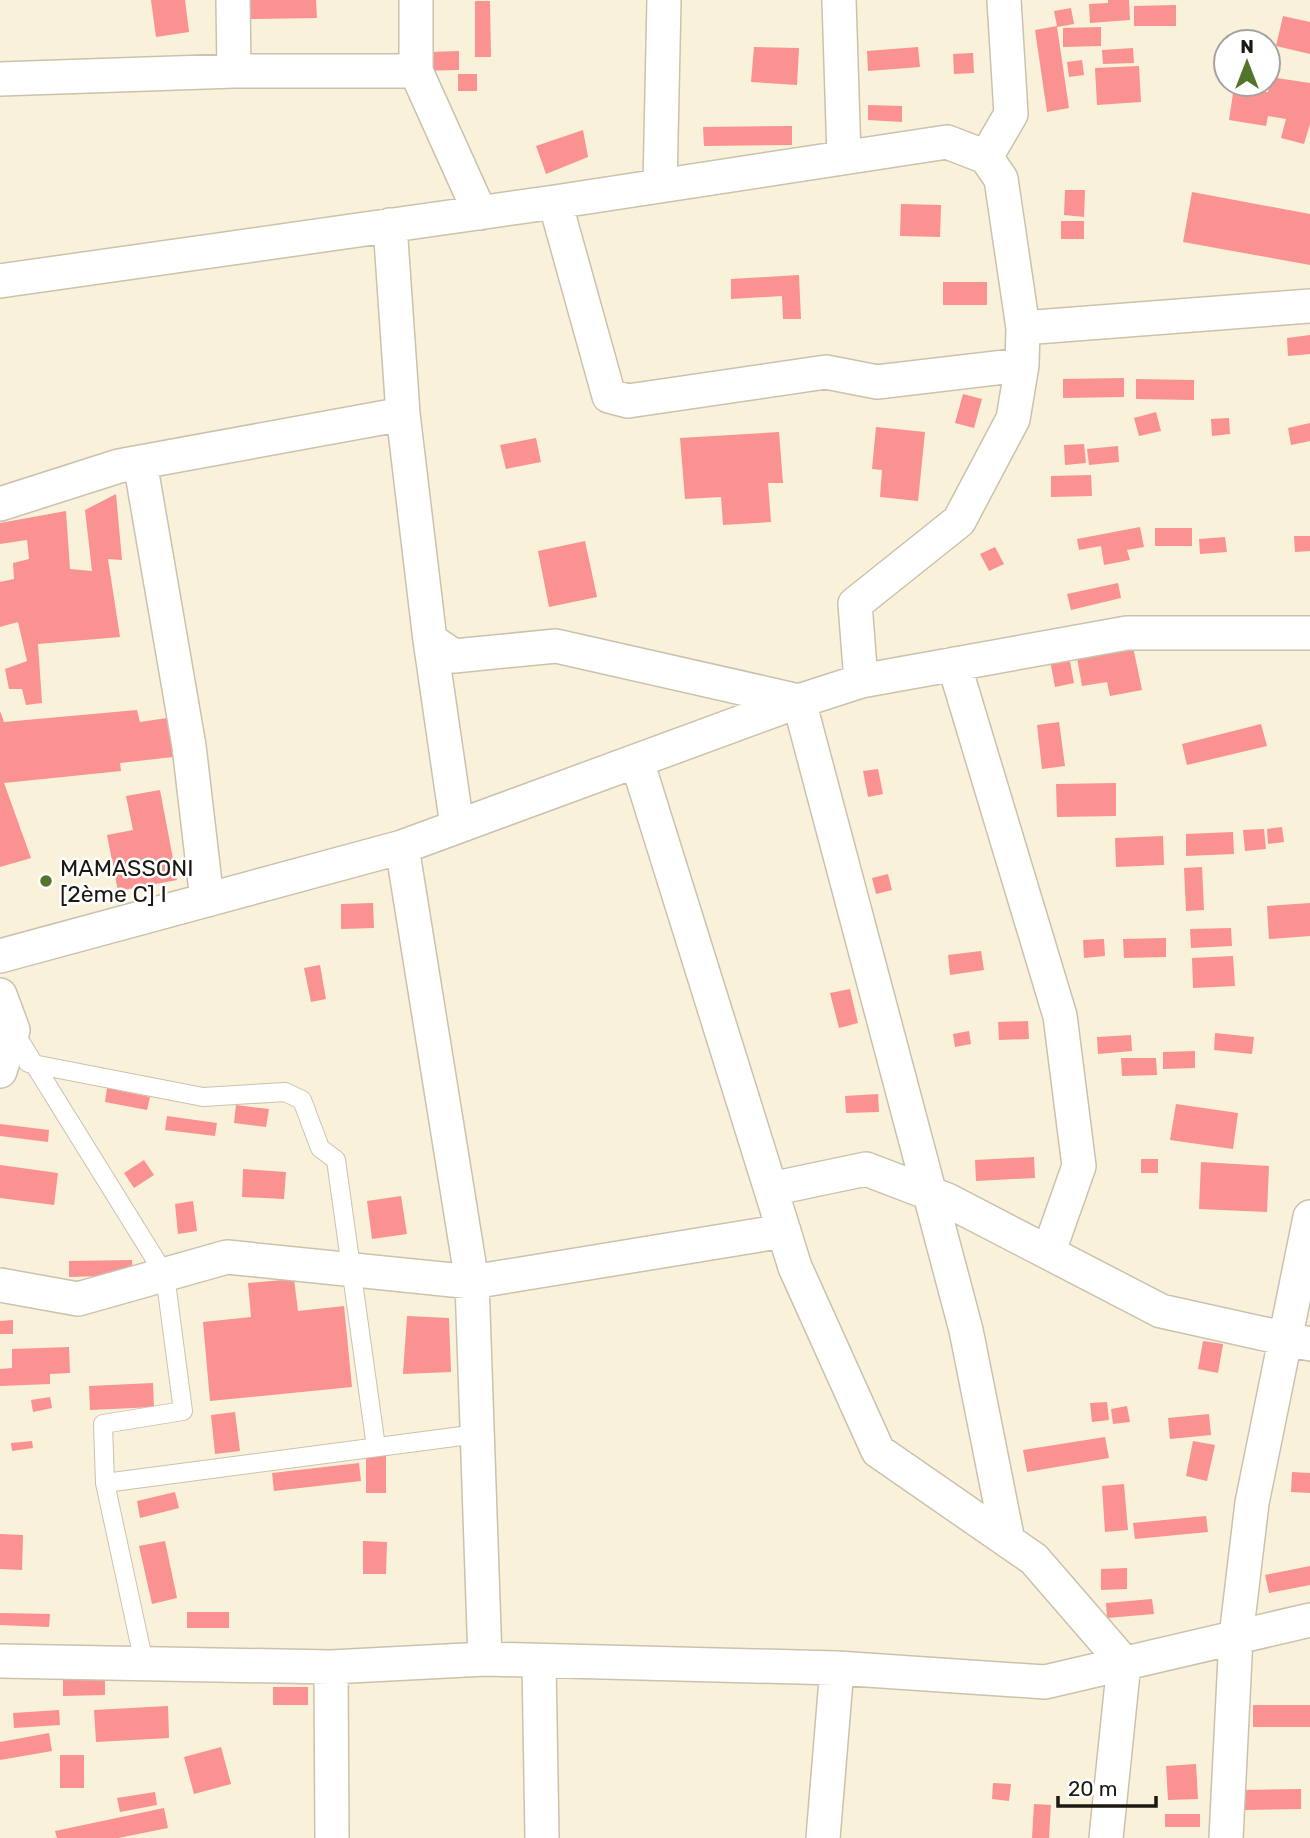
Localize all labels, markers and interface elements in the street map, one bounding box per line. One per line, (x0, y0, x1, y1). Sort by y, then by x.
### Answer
north arrow (1212, 28, 1282, 98)
text: N (1240, 35, 1254, 58)
place label: MAMASSONI [2ème C] I (60, 854, 194, 908)
marker: MAMASSONI [2ème C] I (38, 873, 54, 889)
scale bar (1058, 1764, 1156, 1808)
text: 20 m (1068, 1776, 1117, 1801)

